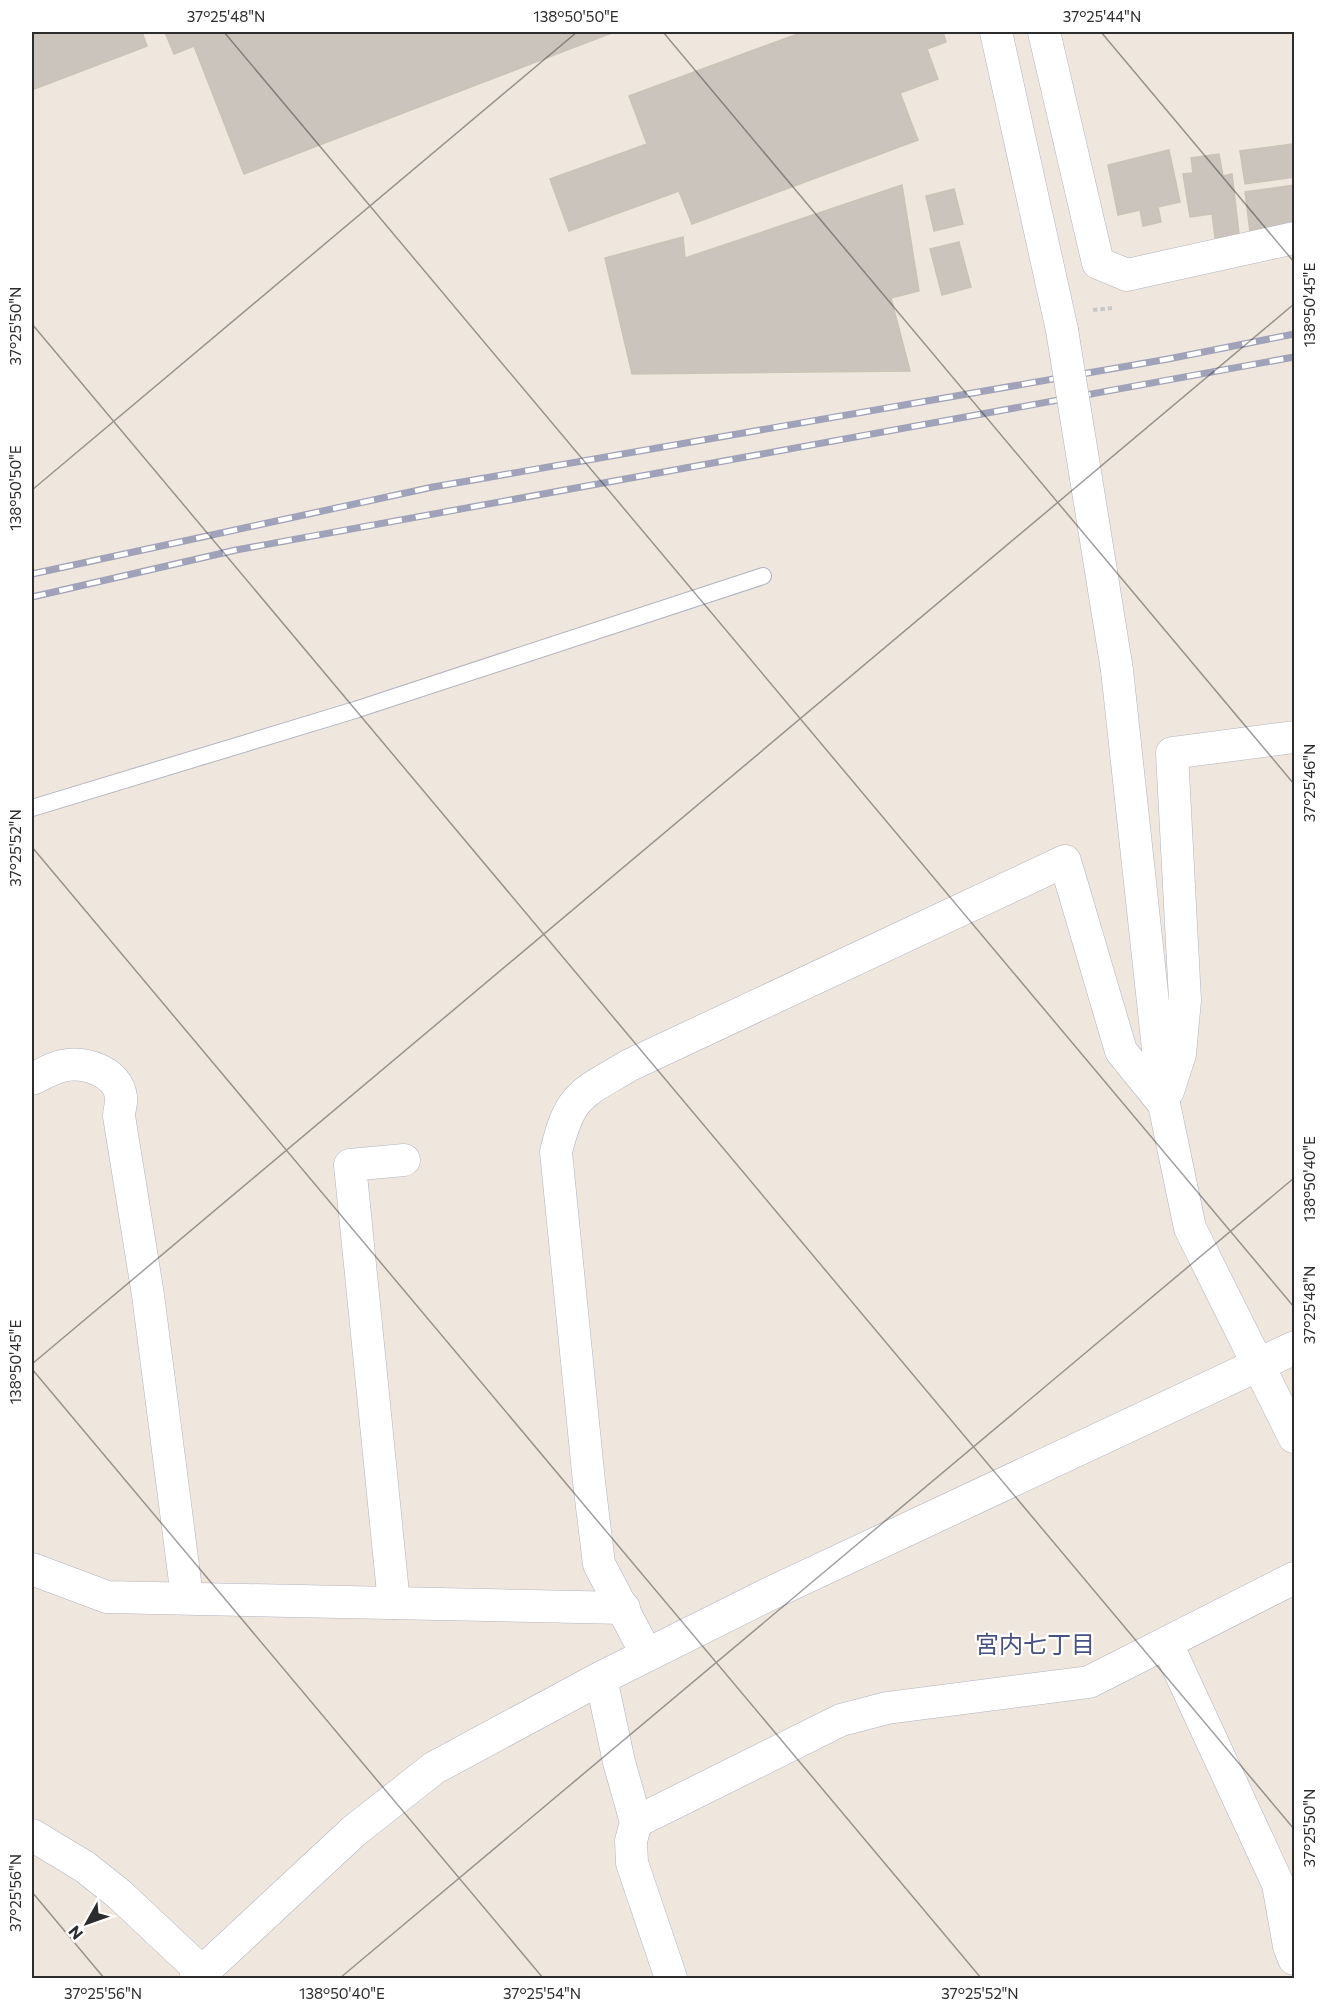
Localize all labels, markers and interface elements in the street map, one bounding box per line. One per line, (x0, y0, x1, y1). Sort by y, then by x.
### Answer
text: 37°25'48"N (187, 7, 265, 25)
text: 138°50'50"E (533, 7, 619, 25)
text: 37°25'44"N (1063, 7, 1141, 25)
text: 138°50'45"E (1300, 263, 1318, 347)
text: 37°25'50"N (6, 287, 24, 365)
text: 138°50'50"E (6, 445, 24, 531)
text: 37°25'46"N (1300, 744, 1318, 822)
text: 37°25'52"N (6, 809, 24, 887)
text: 138°50'40"E (1300, 1136, 1318, 1222)
text: 37°25'48"N (1300, 1266, 1318, 1344)
text: 138°50'45"E (6, 1320, 24, 1404)
district label: 宮内七丁目 (975, 1629, 1095, 1658)
text: 37°25'50"N (1300, 1789, 1318, 1867)
text: 37°25'56"N (6, 1854, 24, 1932)
north arrow (57, 1893, 117, 1953)
text: N (64, 1922, 86, 1944)
text: 37°25'56"N (64, 1984, 142, 2002)
text: 138°50'40"E (299, 1984, 385, 2002)
text: 37°25'54"N (503, 1984, 581, 2002)
text: 37°25'52"N (941, 1984, 1019, 2002)

